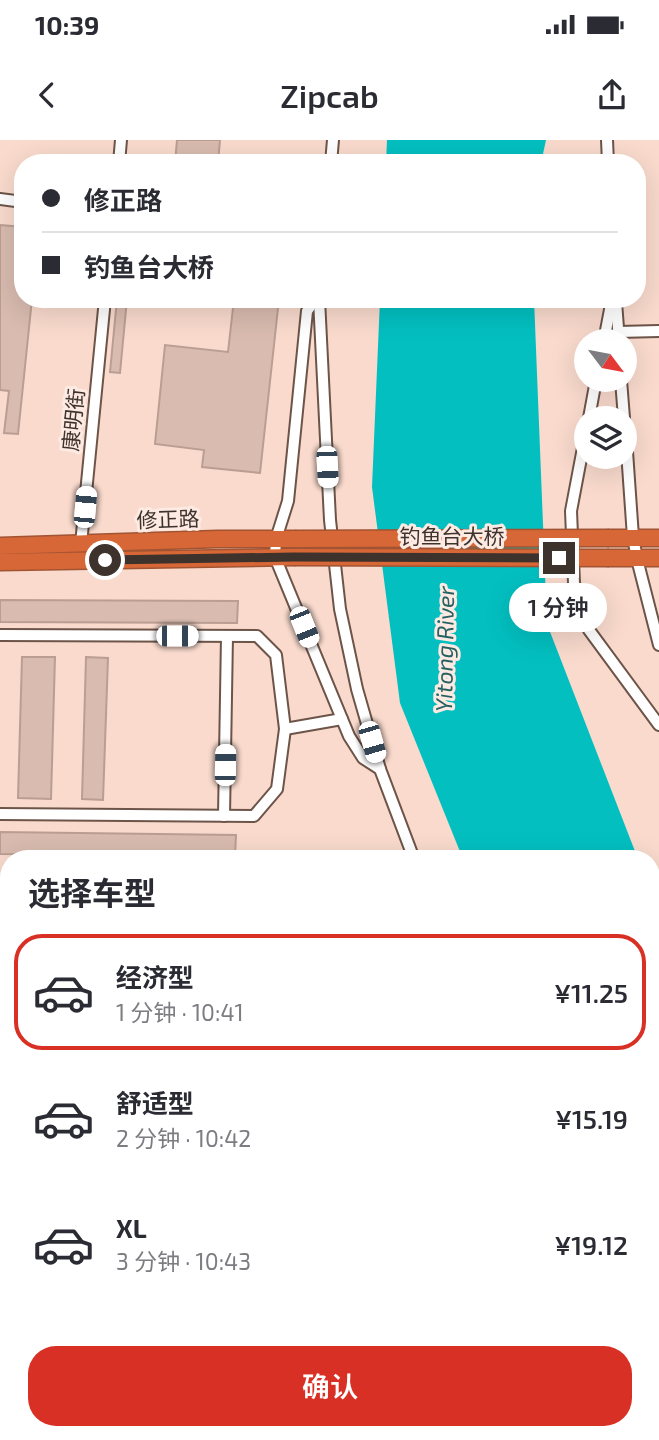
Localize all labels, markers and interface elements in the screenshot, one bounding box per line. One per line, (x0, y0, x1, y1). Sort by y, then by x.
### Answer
text: 10:39 (35, 9, 99, 40)
icon: back (28, 76, 66, 114)
text: Zipcab (280, 76, 379, 114)
icon: share (593, 76, 631, 114)
text: 修正路 (84, 184, 162, 215)
text: 钓鱼台大桥 (84, 251, 214, 282)
north arrow (574, 329, 637, 392)
map controls (574, 329, 637, 469)
street label: 康明街 (57, 387, 88, 452)
button: layers (574, 406, 637, 469)
car (316, 445, 339, 489)
car (73, 485, 98, 529)
street label: 修正路 (136, 505, 200, 532)
street label: 钓鱼台大桥 (400, 523, 505, 548)
route end (543, 542, 575, 574)
route start (89, 544, 121, 576)
callout: 1 分钟 (510, 582, 608, 632)
water label: Yitong River (429, 585, 459, 712)
text: 1 分钟 (528, 593, 588, 621)
car (287, 604, 322, 650)
car (157, 626, 199, 647)
car (357, 719, 388, 765)
car (215, 744, 236, 786)
text: 选择车型 (28, 873, 156, 911)
icon: car (32, 961, 95, 1024)
text: 经济型 (116, 961, 194, 992)
text: ¥11.25 (554, 977, 628, 1008)
text: 1 分钟 · 10:41 (116, 998, 244, 1026)
icon: car (32, 1087, 95, 1150)
text: 舒适型 (116, 1087, 194, 1118)
text: ¥15.19 (555, 1103, 628, 1134)
text: 2 分钟 · 10:42 (116, 1124, 251, 1152)
text: XL (116, 1212, 147, 1243)
icon: car (32, 1213, 95, 1276)
text: ¥19.12 (554, 1229, 628, 1260)
text: 3 分钟 · 10:43 (116, 1247, 251, 1275)
button: 确认 (28, 1346, 632, 1426)

